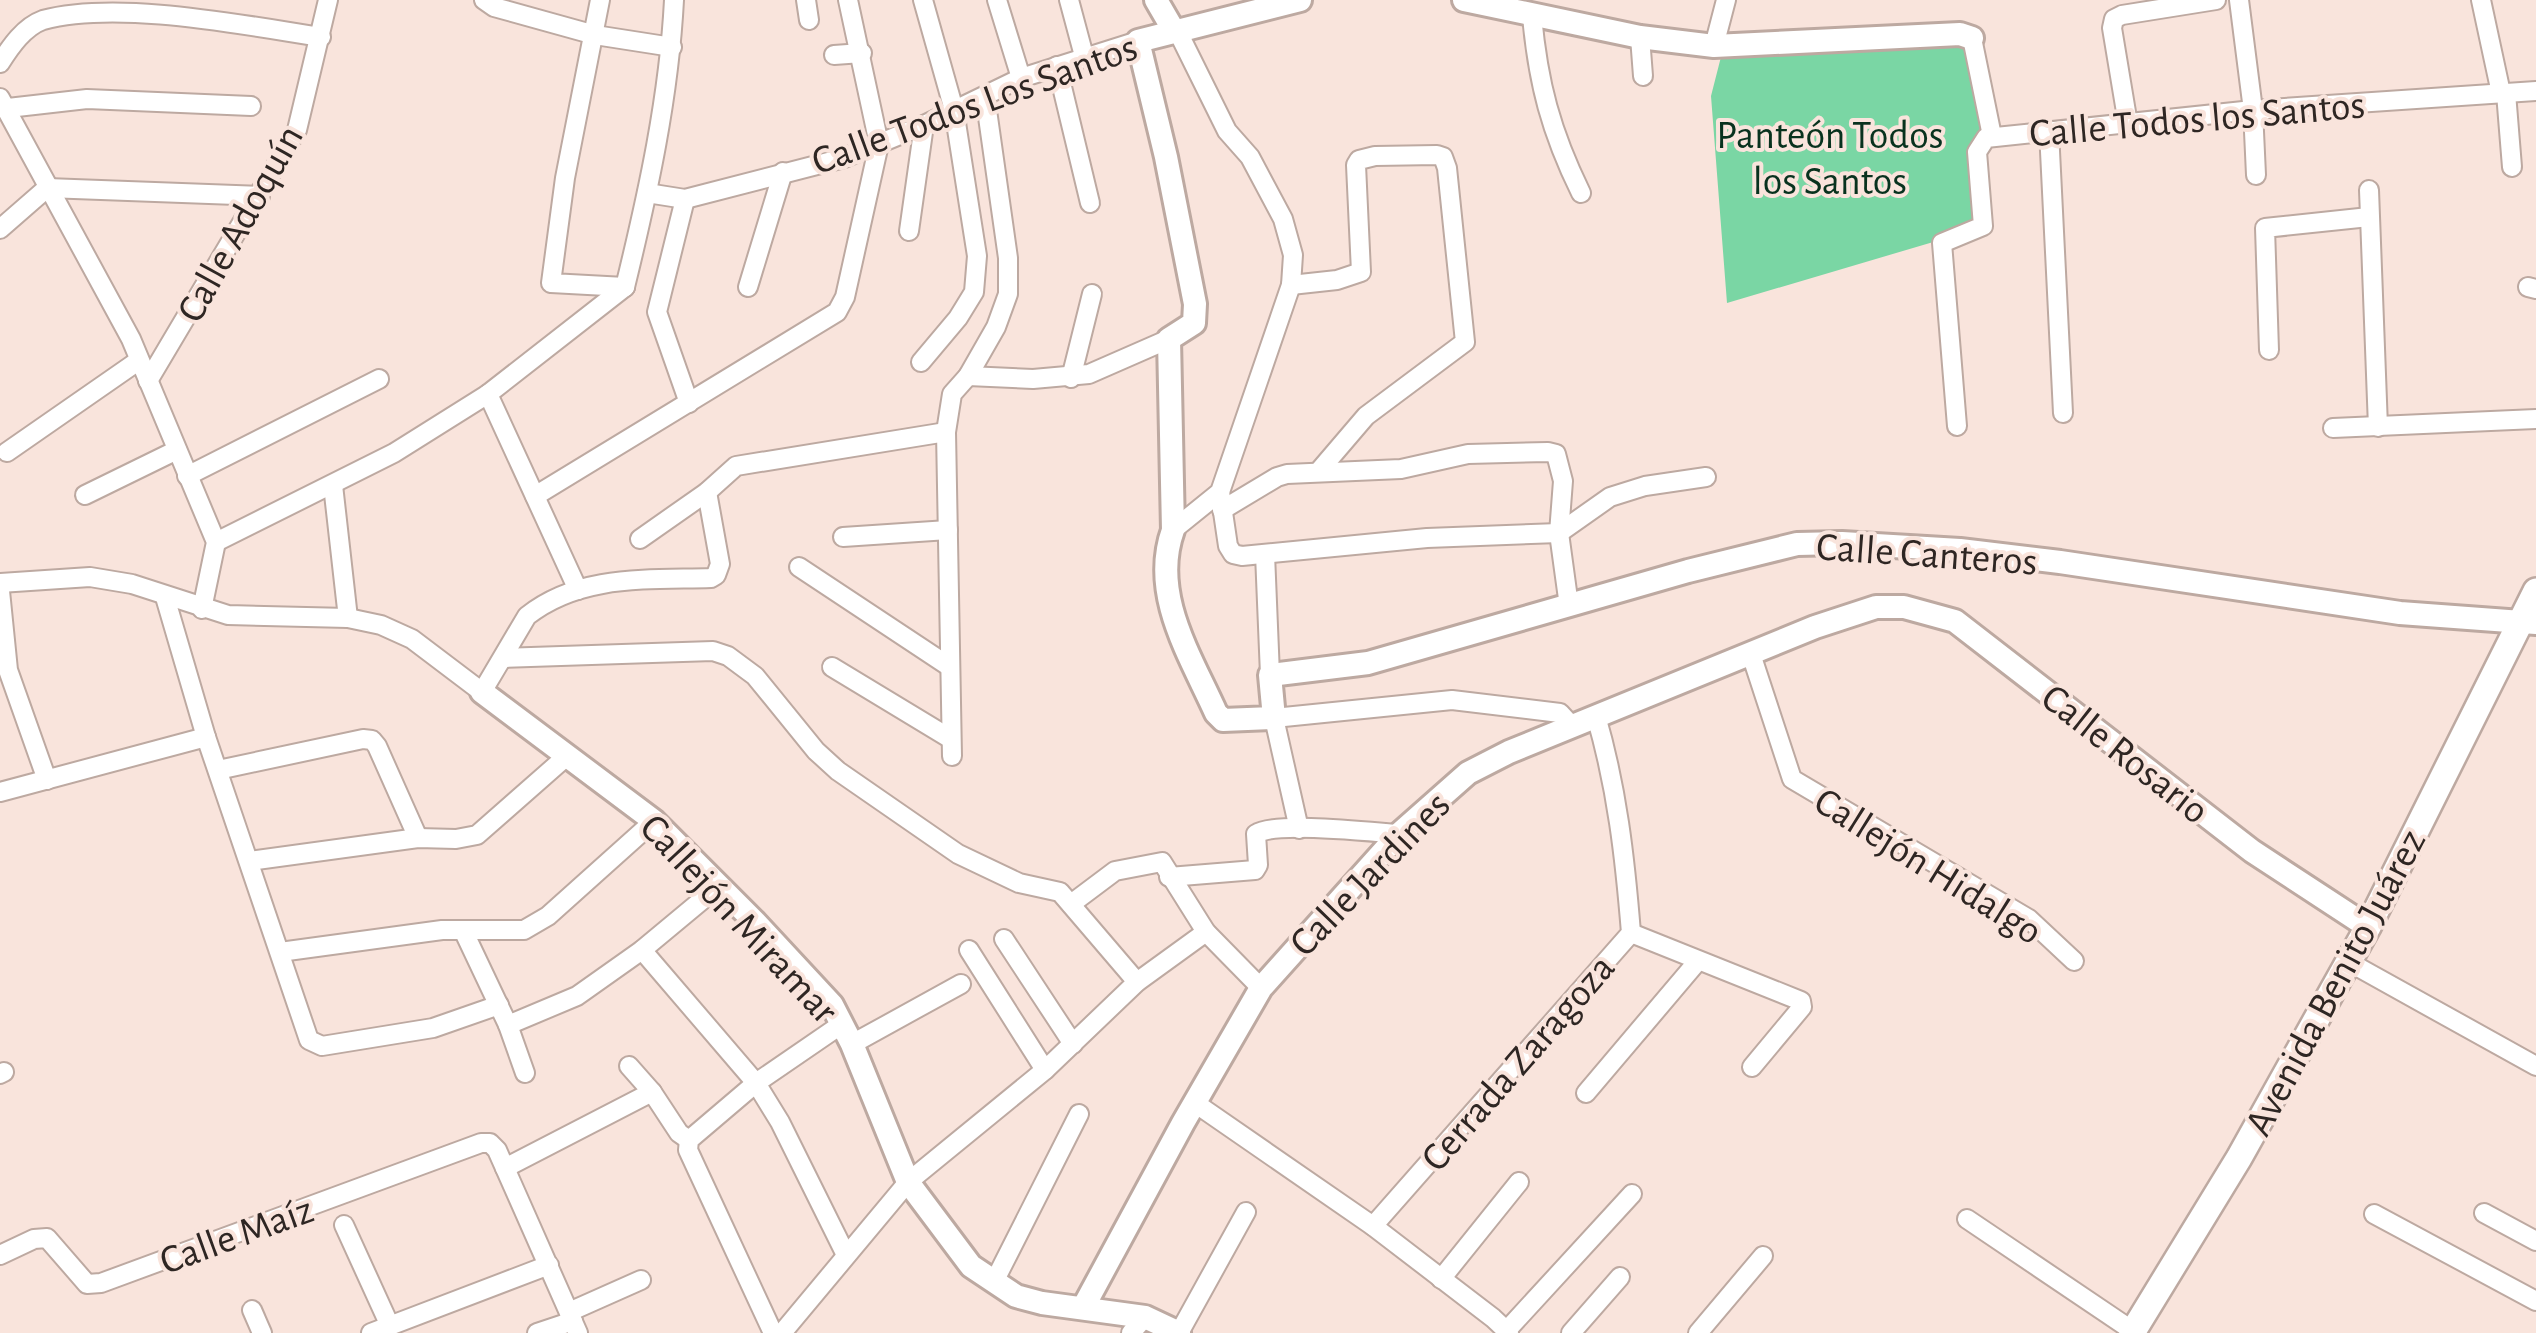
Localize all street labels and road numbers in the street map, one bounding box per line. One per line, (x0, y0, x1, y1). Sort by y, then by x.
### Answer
street label: Calle Todos Los Santos (807, 27, 1143, 182)
street label: Calle Todos los Santos (2028, 85, 2367, 155)
street label: Calle Adoquín (170, 119, 311, 329)
street label: Calle Canteros (1815, 527, 2039, 583)
street label: Calle Rosario (2034, 677, 2216, 832)
street label: Callejón Hidalgo (1807, 781, 2049, 952)
street label: Calle Jardines (1283, 785, 1458, 964)
street label: Callejón Miramar (632, 807, 845, 1032)
street label: Avenida Benito Juárez (2238, 824, 2433, 1142)
street label: Cerrada Zaragoza (1414, 948, 1623, 1179)
street label: Calle Maíz (155, 1190, 319, 1282)

